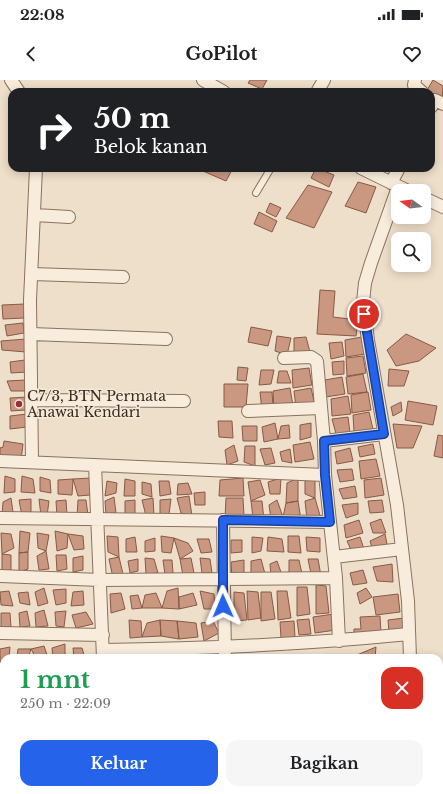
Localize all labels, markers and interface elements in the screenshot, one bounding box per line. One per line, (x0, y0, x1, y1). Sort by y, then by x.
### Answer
text: 22:08 (20, 5, 65, 24)
icon: back (20, 43, 42, 65)
text: GoPilot (186, 43, 257, 65)
icon: heart (401, 43, 423, 65)
text: 50 m (94, 101, 170, 136)
icon: right (28, 104, 80, 156)
text: Belok kanan (94, 136, 208, 158)
north arrow (391, 184, 431, 224)
map controls (391, 184, 431, 272)
button: search (391, 232, 431, 272)
pin (347, 297, 381, 331)
icon: arrive (353, 303, 375, 325)
place label: C7/3, BTN Permata Anawai Kendari (26, 387, 166, 421)
marker: C7/3, BTN Permata Anawai Kendari (14, 399, 24, 409)
position arrow (202, 585, 244, 627)
text: 1 mnt (20, 665, 90, 694)
button: close (381, 667, 423, 709)
text: 250 m · 22:09 (20, 695, 111, 712)
button: Keluar (20, 740, 218, 786)
button: Bagikan (226, 740, 423, 786)

